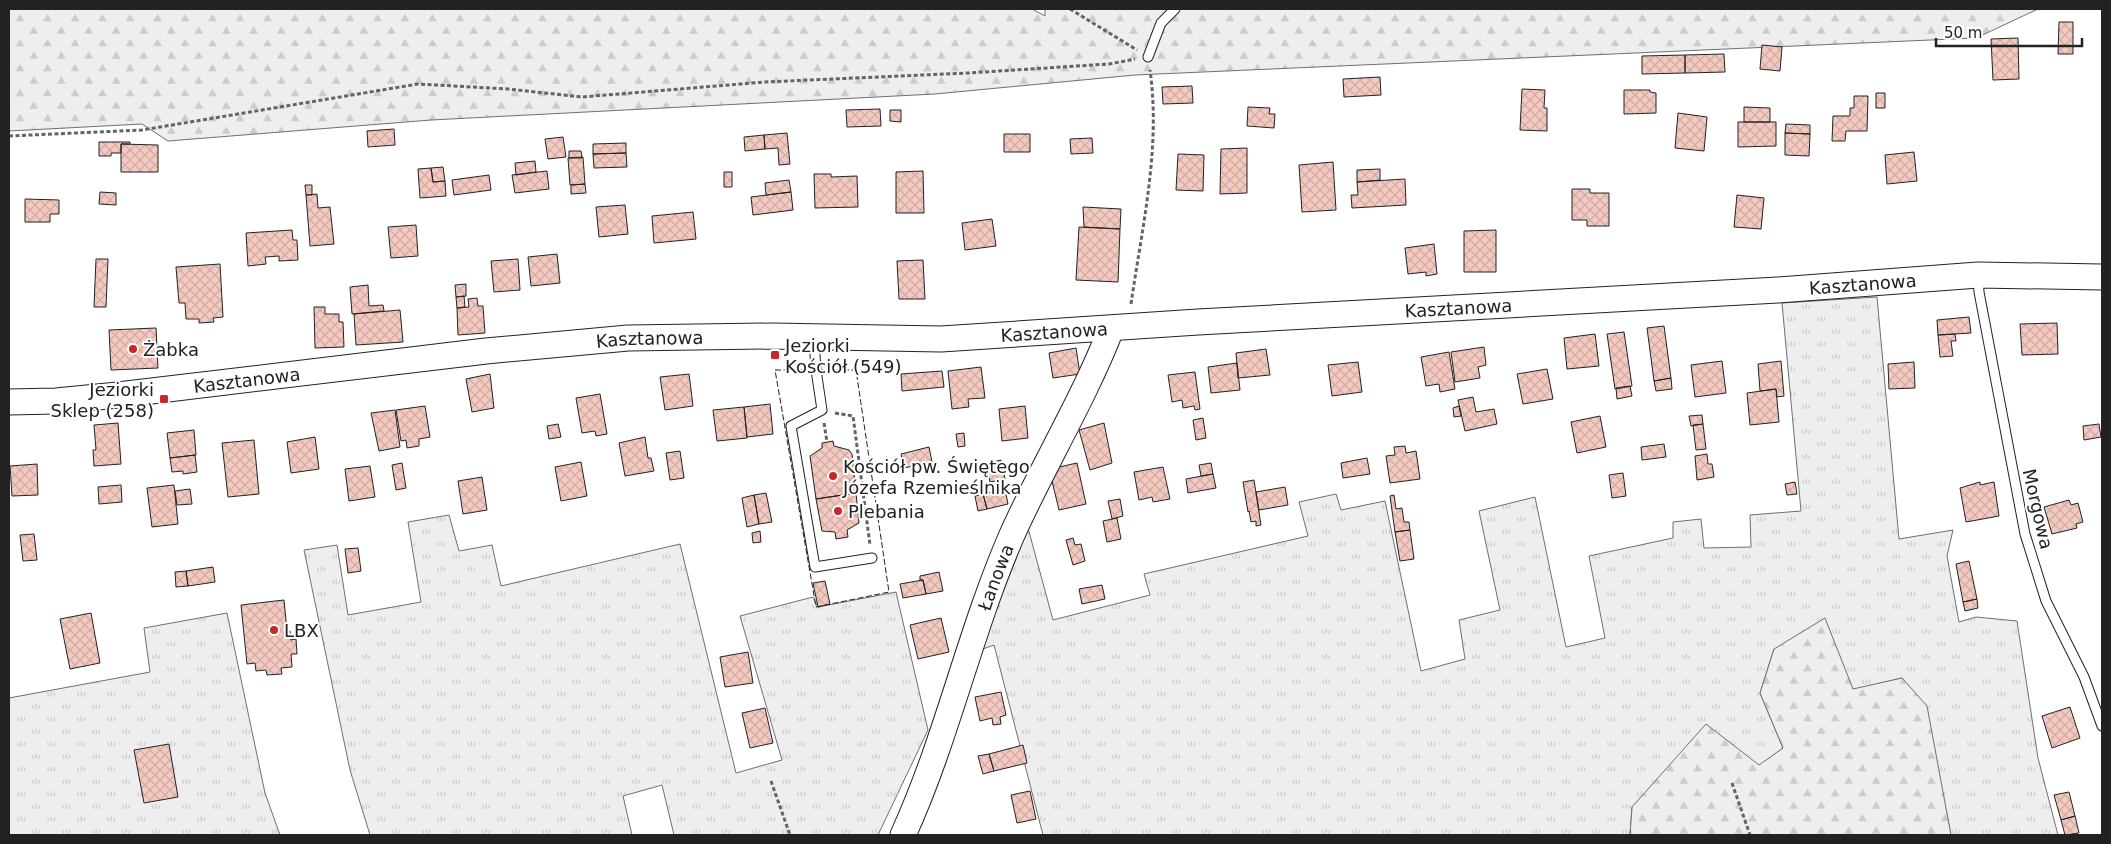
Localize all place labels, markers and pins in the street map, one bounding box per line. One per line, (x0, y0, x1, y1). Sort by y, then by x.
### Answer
place label: Jeziorki Kościół (549) (784, 335, 901, 377)
place label: Żabka (143, 339, 199, 360)
marker: Żabka (127, 343, 139, 355)
marker: Jeziorki Kościół (549) (769, 349, 781, 361)
place label: Jeziorki Sklep (258) (51, 379, 154, 421)
marker: Jeziorki Sklep (258) (158, 393, 170, 405)
place label: Kościół pw. Świętego Józefa Rzemieślnika (842, 456, 1030, 498)
marker: Kościół pw. Świętego Józefa Rzemieślnika (827, 470, 839, 482)
place label: Plebania (848, 501, 925, 522)
marker: Plebania (832, 505, 844, 517)
place label: LBX (284, 620, 319, 641)
marker: LBX (268, 624, 280, 636)

